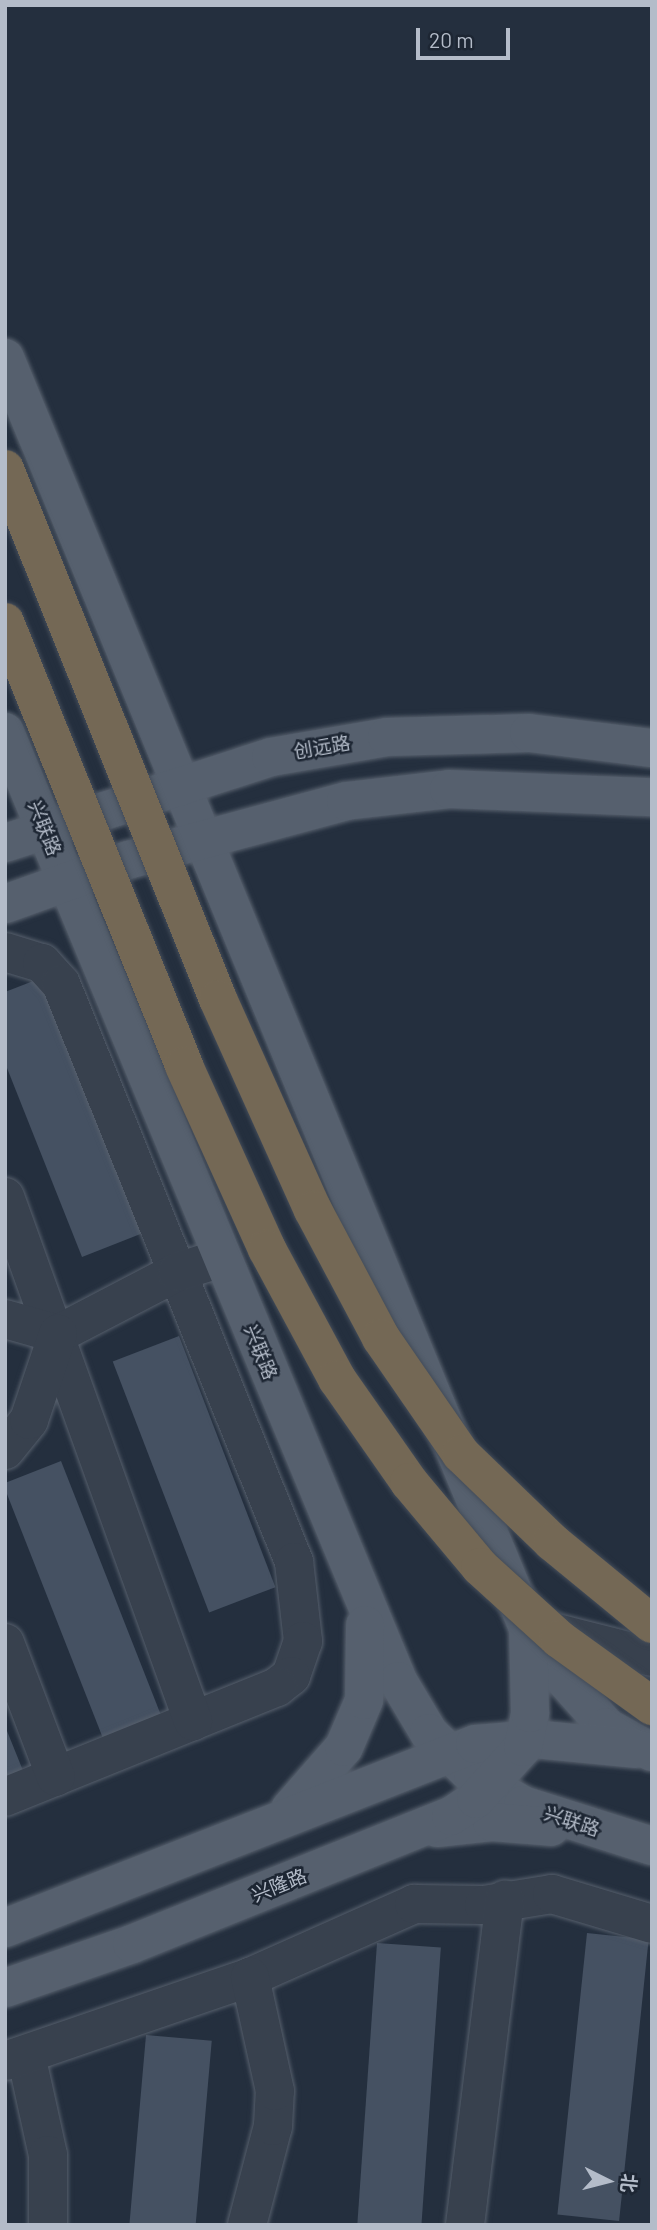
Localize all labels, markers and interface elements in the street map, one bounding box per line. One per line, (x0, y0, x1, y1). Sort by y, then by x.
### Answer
scale bar (419, 14, 514, 58)
text: 20 m (429, 27, 474, 52)
street label: 创远路 (292, 731, 352, 763)
street label: 兴联路 (24, 797, 66, 859)
street label: 兴联路 (240, 1321, 282, 1383)
street label: 兴联路 (541, 1801, 603, 1841)
street label: 兴隆路 (248, 1864, 310, 1906)
north arrow (573, 2146, 643, 2216)
text: 北 (617, 2173, 642, 2194)

